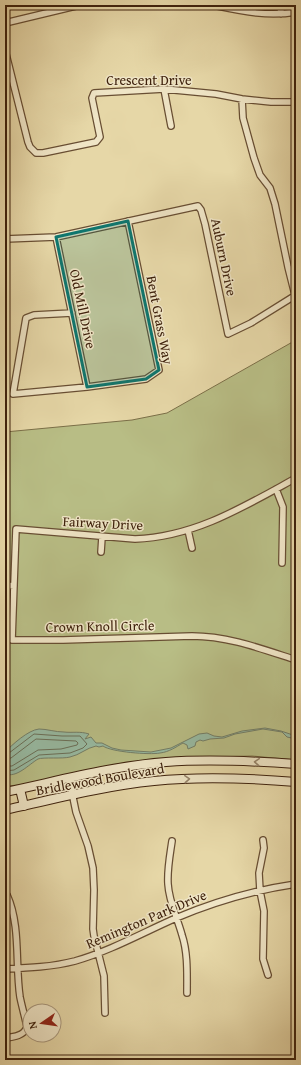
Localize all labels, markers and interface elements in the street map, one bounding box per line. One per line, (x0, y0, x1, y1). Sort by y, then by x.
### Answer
street label: Crescent Drive (106, 70, 192, 90)
street label: Auburn Drive (206, 216, 242, 298)
street label: Old Mill Drive (65, 267, 101, 351)
street label: Bent Grass Way (142, 274, 178, 366)
street label: Fairway Drive (62, 511, 144, 535)
street label: Crown Knoll Circle (45, 615, 155, 637)
one-way arrow (254, 757, 260, 766)
street label: Bridlewood Boulevard (34, 758, 166, 800)
one-way arrow (184, 774, 190, 783)
street label: Remington Park Drive (83, 884, 210, 953)
north arrow (22, 1003, 62, 1043)
text: N (23, 1019, 41, 1031)

